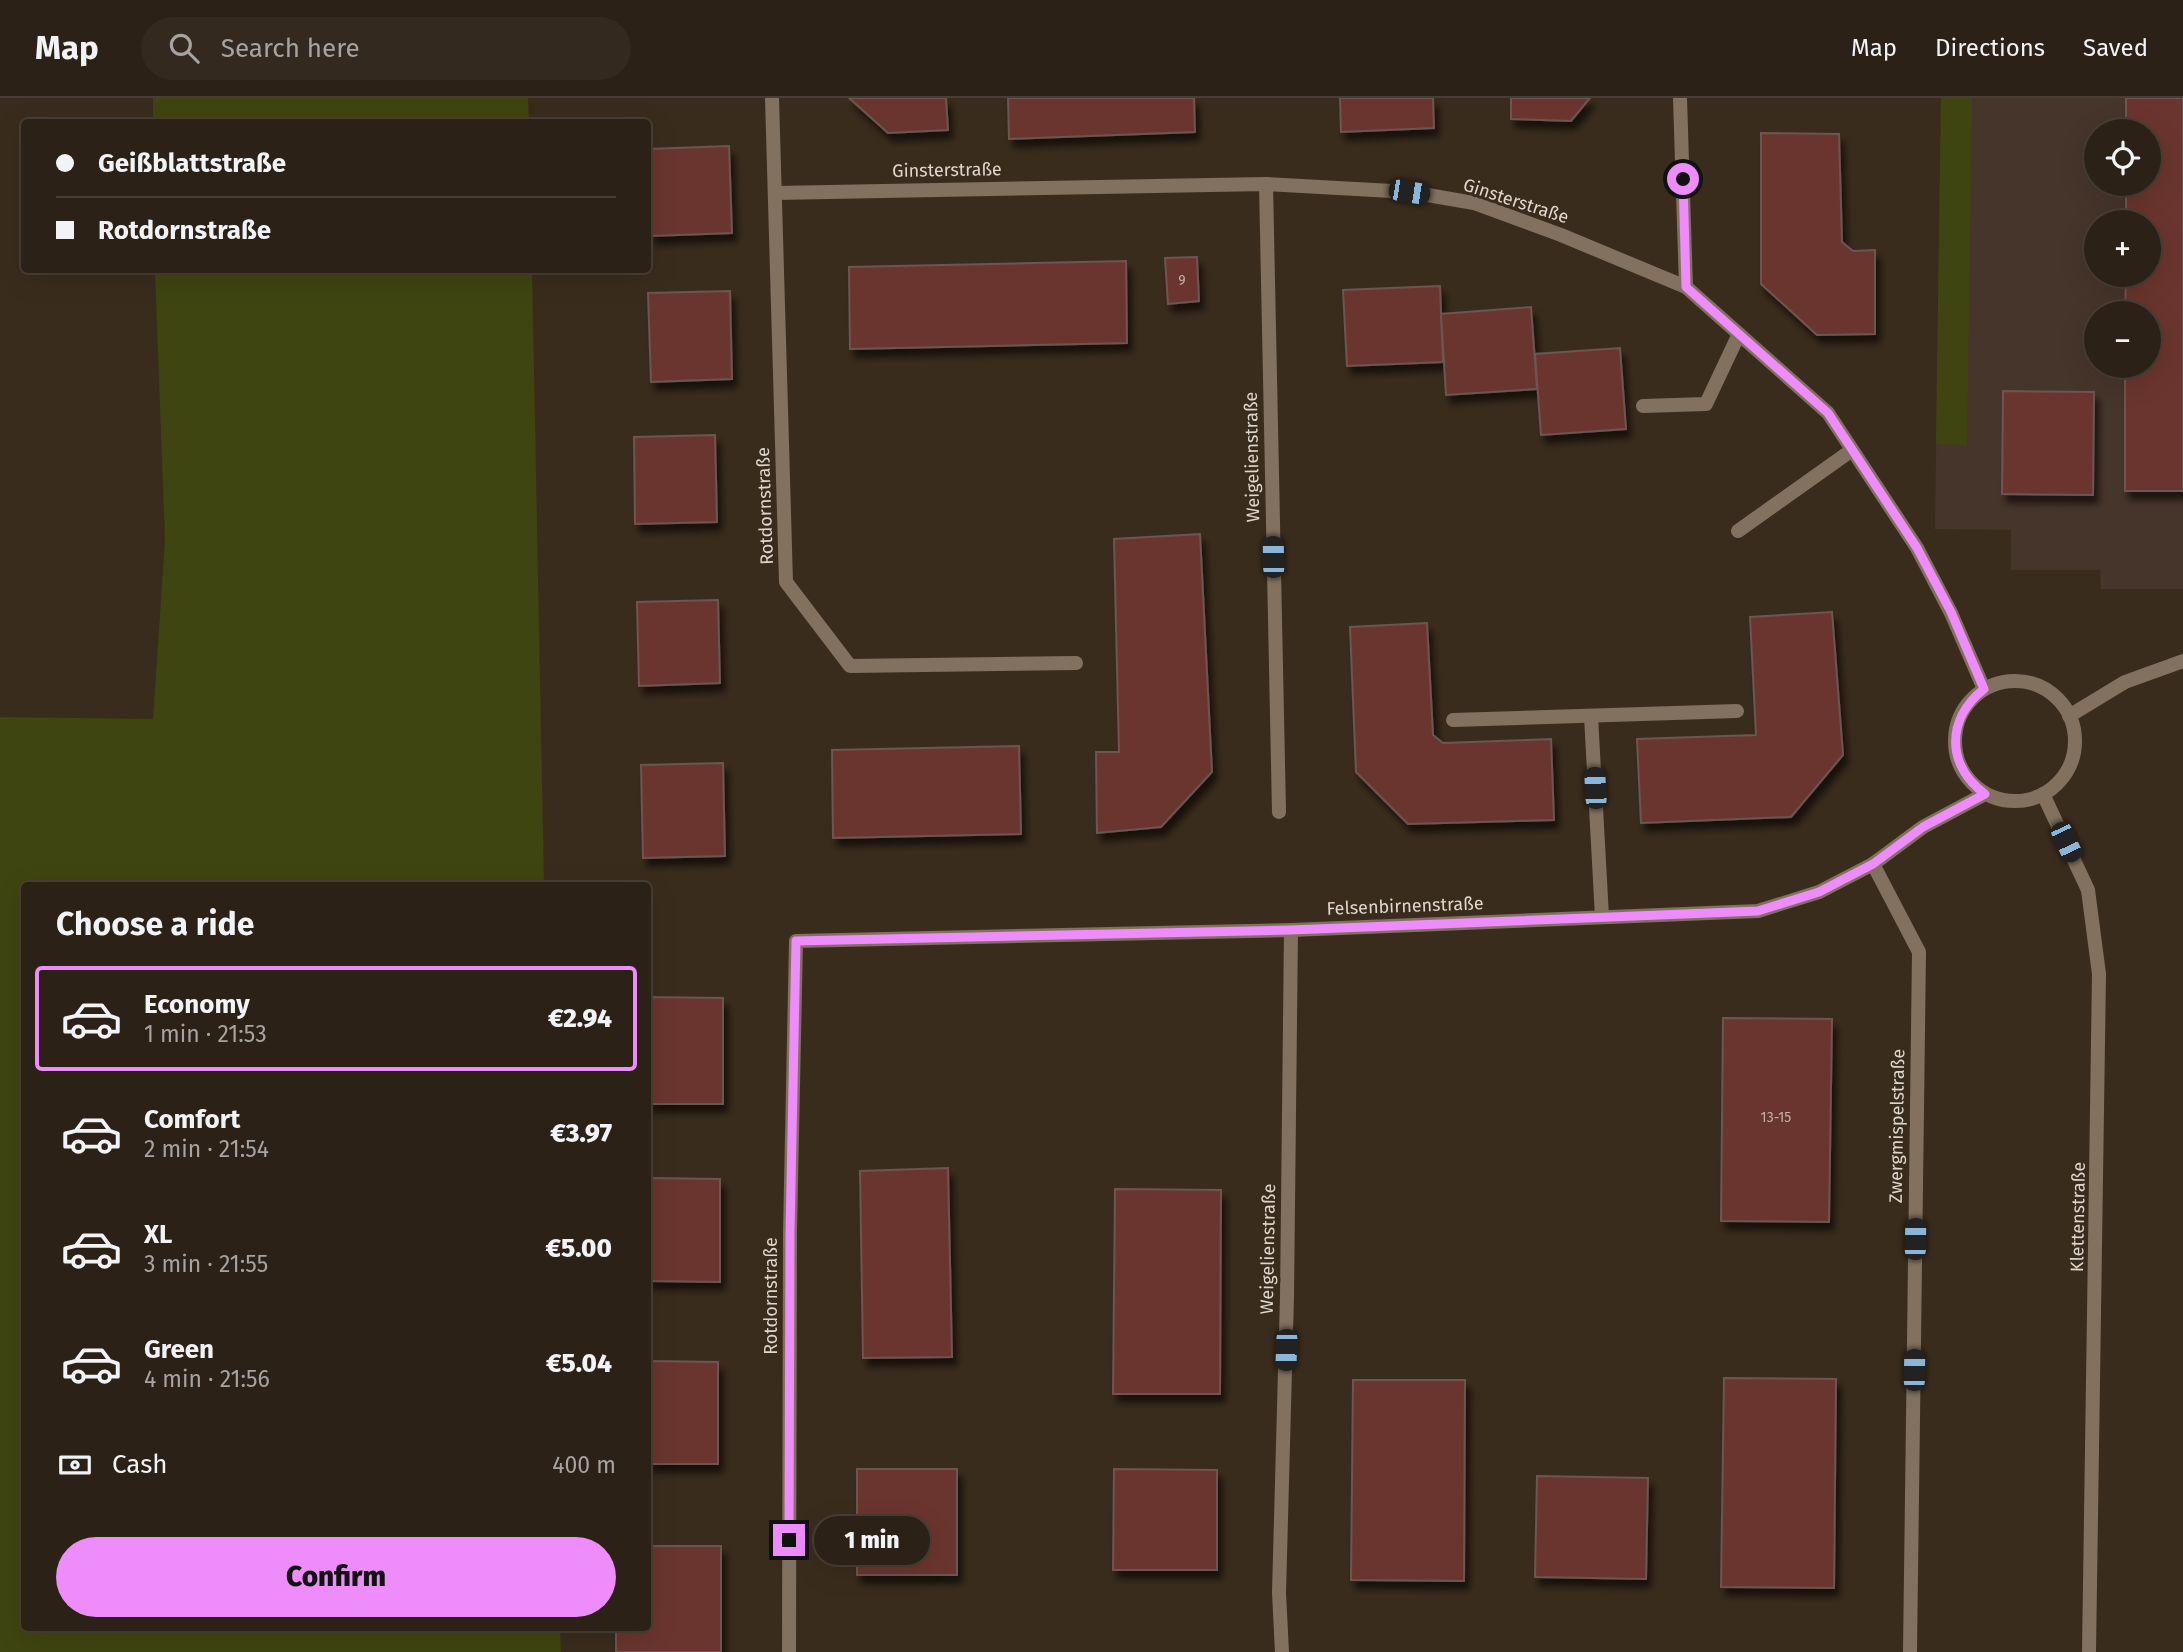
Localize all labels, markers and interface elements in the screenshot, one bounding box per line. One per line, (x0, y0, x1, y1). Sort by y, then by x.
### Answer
search box (141, 17, 631, 80)
text: Map (35, 28, 99, 68)
icon: search (165, 29, 203, 67)
text: Search here (221, 33, 360, 64)
text: Map (1851, 34, 1897, 62)
text: Directions (1935, 34, 2045, 62)
text: Saved (2083, 34, 2148, 62)
map controls (2084, 119, 2161, 378)
button: locate (2084, 119, 2161, 196)
text: Geißblattstraße (98, 148, 286, 179)
street label: Ginsterstraße (892, 158, 1002, 182)
route start (1667, 163, 1699, 195)
street label: Ginsterstraße (1460, 174, 1572, 228)
car (1387, 178, 1432, 206)
button: + (2084, 210, 2161, 287)
text: Rotdornstraße (98, 215, 271, 246)
house number: 9 (1178, 272, 1186, 289)
button: − (2084, 301, 2161, 378)
street label: Weigelienstraße (1240, 391, 1264, 523)
street label: Rotdornstraße (752, 447, 778, 565)
car (1263, 536, 1284, 578)
car (1584, 766, 1607, 810)
car (2048, 819, 2085, 865)
street label: Felsenbirnenstraße (1326, 892, 1484, 920)
text: Choose a ride (56, 905, 254, 943)
icon: car (60, 987, 123, 1050)
text: Economy (144, 989, 250, 1020)
text: €2.94 (548, 1003, 612, 1034)
text: 1 min · 21:53 (144, 1020, 267, 1048)
street label: Zwergmispelstraße (1885, 1049, 1909, 1203)
icon: car (60, 1102, 123, 1165)
text: Comfort (144, 1104, 240, 1135)
house number: 13-15 (1761, 1109, 1791, 1126)
text: €3.97 (550, 1118, 612, 1149)
text: 2 min · 21:54 (144, 1135, 269, 1163)
street label: Klettenstraße (2066, 1162, 2090, 1272)
street label: Weigelienstraße (1256, 1183, 1280, 1315)
icon: car (60, 1217, 123, 1280)
car (1905, 1218, 1926, 1260)
text: XL (144, 1219, 172, 1250)
text: €5.00 (546, 1233, 612, 1264)
street label: Rotdornstraße (760, 1237, 782, 1355)
text: 3 min · 21:55 (144, 1250, 268, 1278)
car (1275, 1329, 1298, 1371)
icon: car (60, 1332, 123, 1395)
text: Green (144, 1334, 214, 1365)
text: €5.04 (546, 1348, 612, 1379)
car (1904, 1349, 1925, 1391)
text: 4 min · 21:56 (144, 1365, 270, 1393)
icon: cash (56, 1446, 94, 1484)
text: Cash (112, 1449, 168, 1480)
text: 400 m (552, 1451, 616, 1479)
callout: 1 min (814, 1516, 929, 1564)
route end (773, 1524, 805, 1556)
text: 1 min (844, 1526, 900, 1554)
button: Confirm (56, 1537, 616, 1617)

